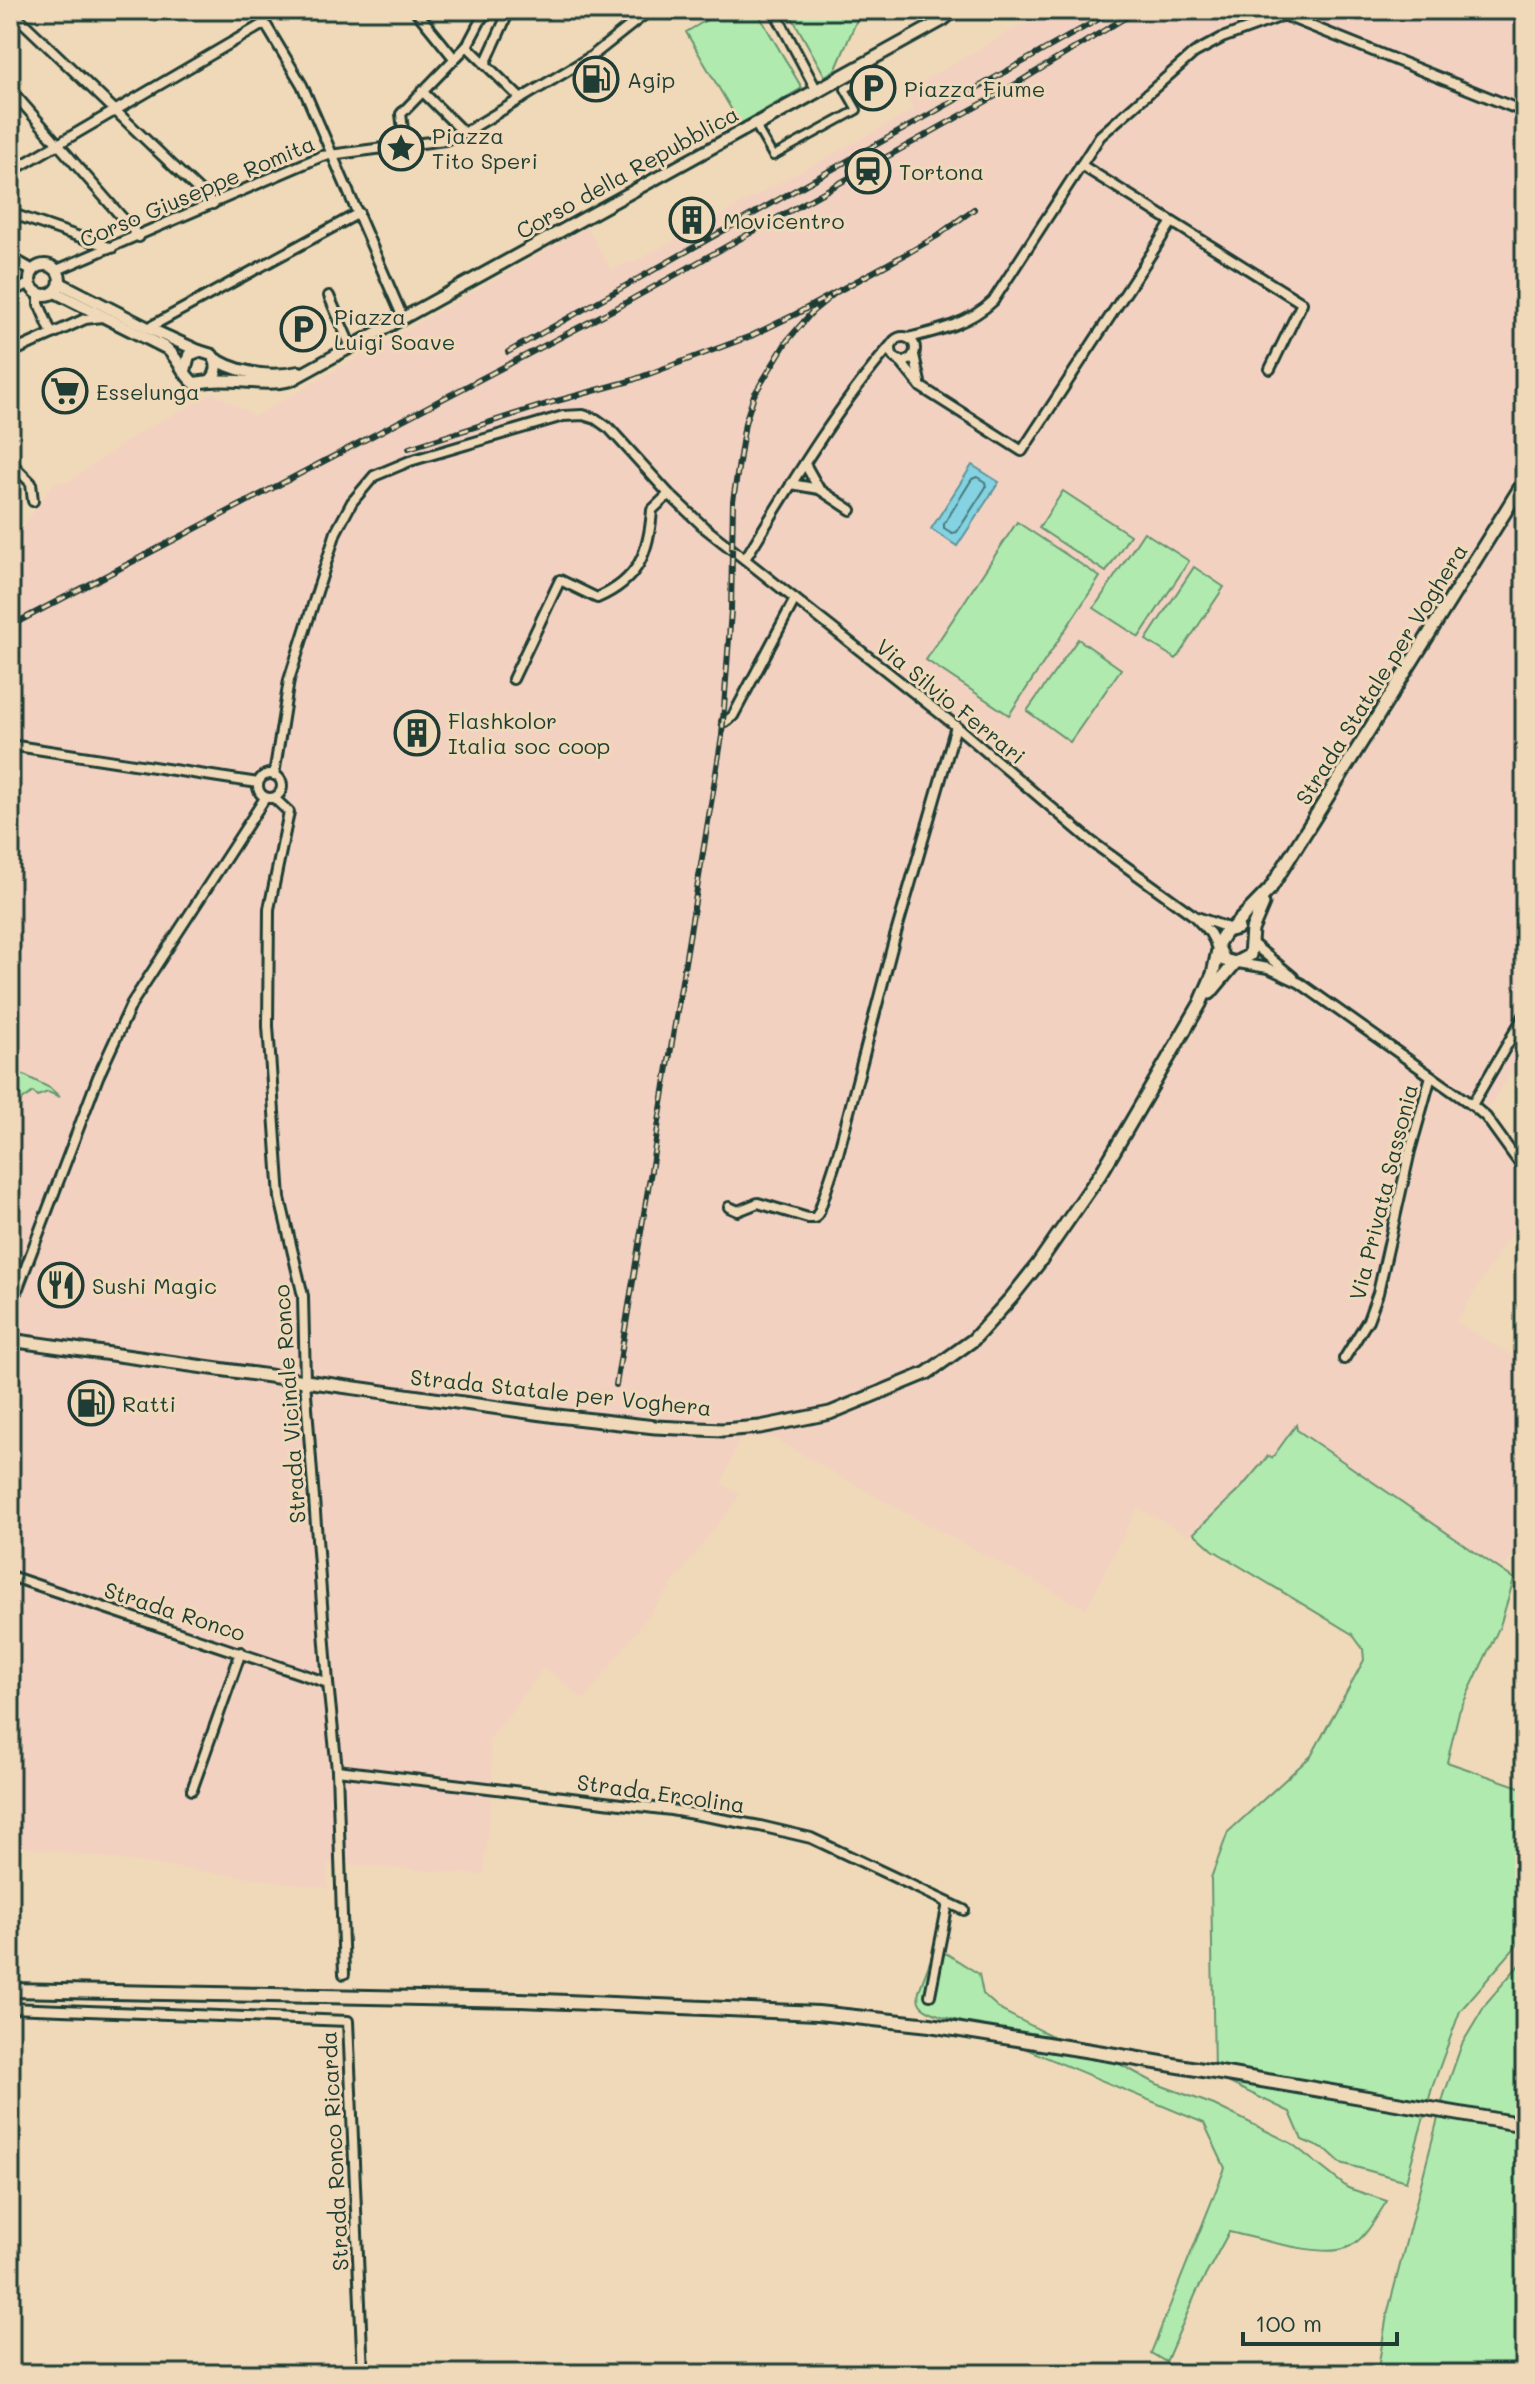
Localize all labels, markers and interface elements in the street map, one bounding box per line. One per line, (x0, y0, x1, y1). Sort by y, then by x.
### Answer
fuel station icon: Agip (572, 55, 620, 103)
parking icon: Piazza Fiume (849, 64, 897, 112)
place label: Agip (627, 65, 675, 94)
place label: Piazza Fiume (904, 74, 1045, 103)
street label: Corso della Repubblica (511, 99, 743, 245)
place label: Piazza Tito Speri (432, 121, 538, 175)
place icon: Piazza Tito Speri (377, 124, 425, 172)
street label: Corso Giuseppe Romita (75, 128, 319, 254)
station icon: Tortona (844, 147, 892, 195)
place label: Tortona (899, 157, 984, 186)
building icon: Movicentro (668, 196, 716, 244)
place label: Movicentro (723, 206, 844, 235)
place label: Piazza Luigi Soave (334, 302, 455, 356)
parking icon: Piazza Luigi Soave (279, 305, 327, 353)
supermarket icon: Esselunga (41, 367, 89, 415)
place label: Esselunga (96, 377, 200, 406)
street label: Strada Statale per Voghera (1288, 538, 1474, 810)
street label: Via Silvio Ferrari (870, 632, 1032, 770)
place label: Flashkolor Italia soc coop (448, 706, 610, 760)
building icon: Flashkolor Italia soc coop (393, 709, 441, 757)
street label: Via Privata Sassonia (1342, 1081, 1424, 1303)
restaurant icon: Sushi Magic (37, 1261, 85, 1309)
place label: Sushi Magic (92, 1271, 217, 1300)
street label: Strada Vicinale Ronco (266, 1284, 312, 1524)
street label: Strada Statale per Voghera (409, 1362, 713, 1422)
fuel station icon: Ratti (67, 1379, 115, 1427)
place label: Ratti (122, 1389, 176, 1418)
street label: Strada Ronco (101, 1575, 249, 1647)
street label: Strada Ercolina (575, 1767, 747, 1819)
street label: Strada Ronco Ricarda (313, 2030, 355, 2272)
scale bar (1243, 2296, 1397, 2346)
text: 100 m (1255, 2307, 1322, 2338)

